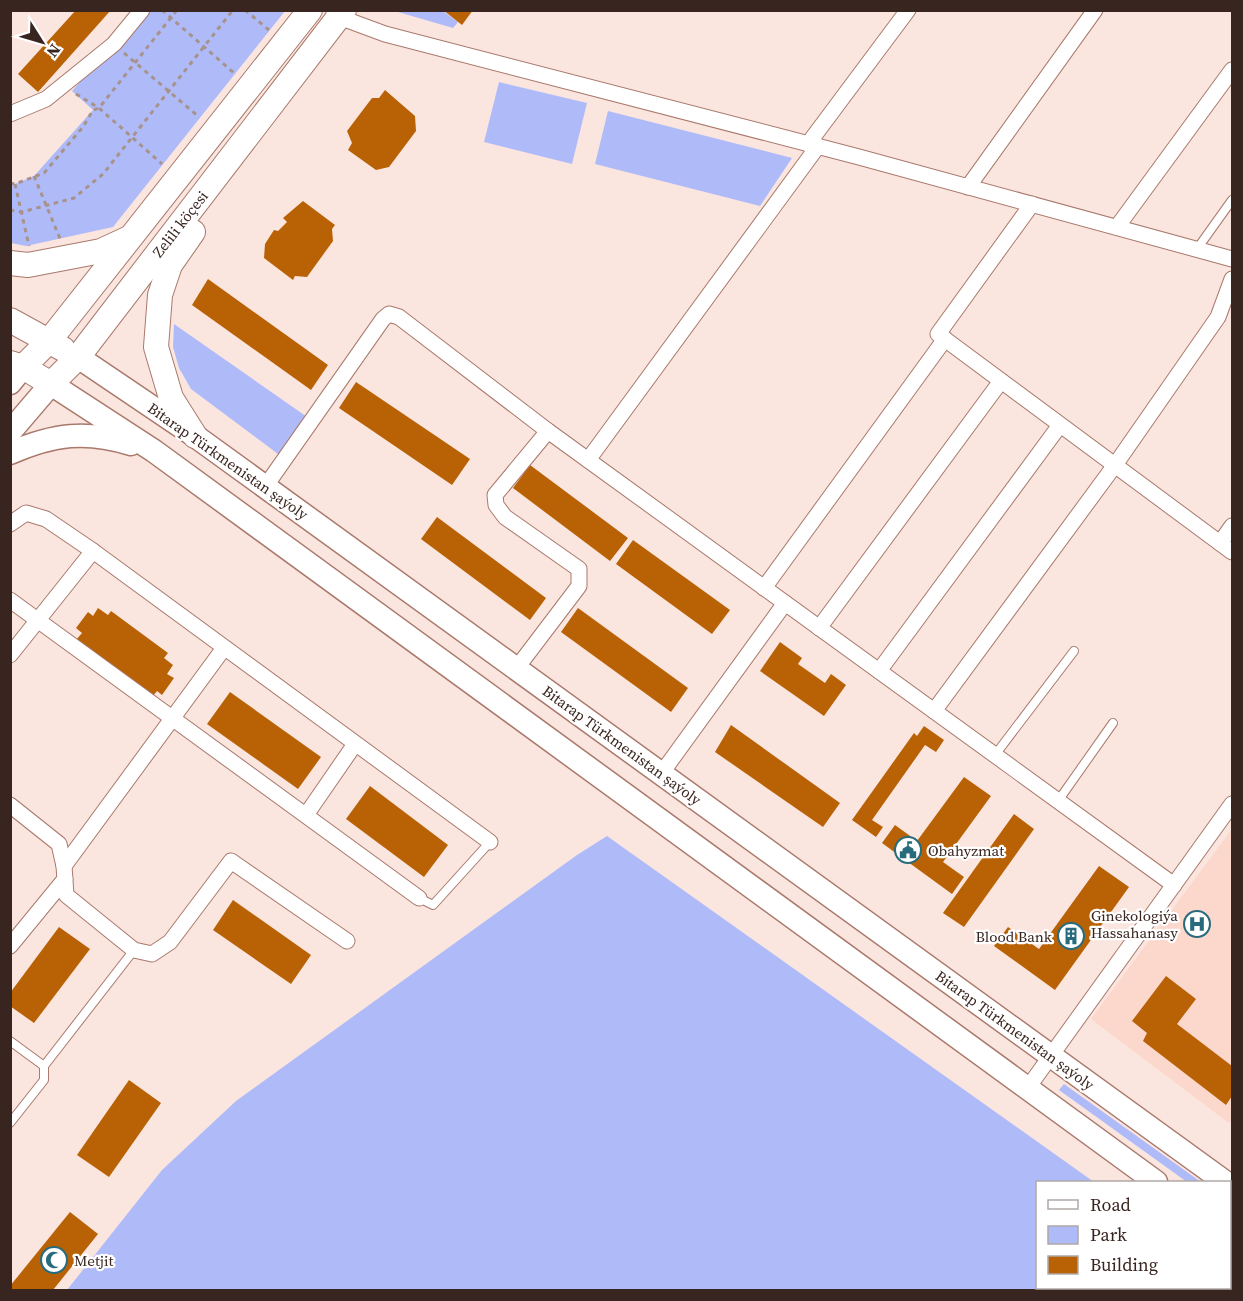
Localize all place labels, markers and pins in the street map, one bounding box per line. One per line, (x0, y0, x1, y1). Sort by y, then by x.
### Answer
public building icon: Obahyzmat (893, 835, 923, 865)
place label: Obahyzmat (928, 840, 1004, 861)
place label: Ginekologiýa Hassahanasy (1091, 905, 1178, 943)
hospital icon: Ginekologiýa Hassahanasy (1182, 909, 1212, 939)
building icon: Blood Bank (1056, 921, 1086, 951)
place label: Blood Bank (975, 926, 1053, 947)
mosque icon: Metjit (39, 1245, 69, 1275)
place label: Metjit (74, 1250, 113, 1271)

